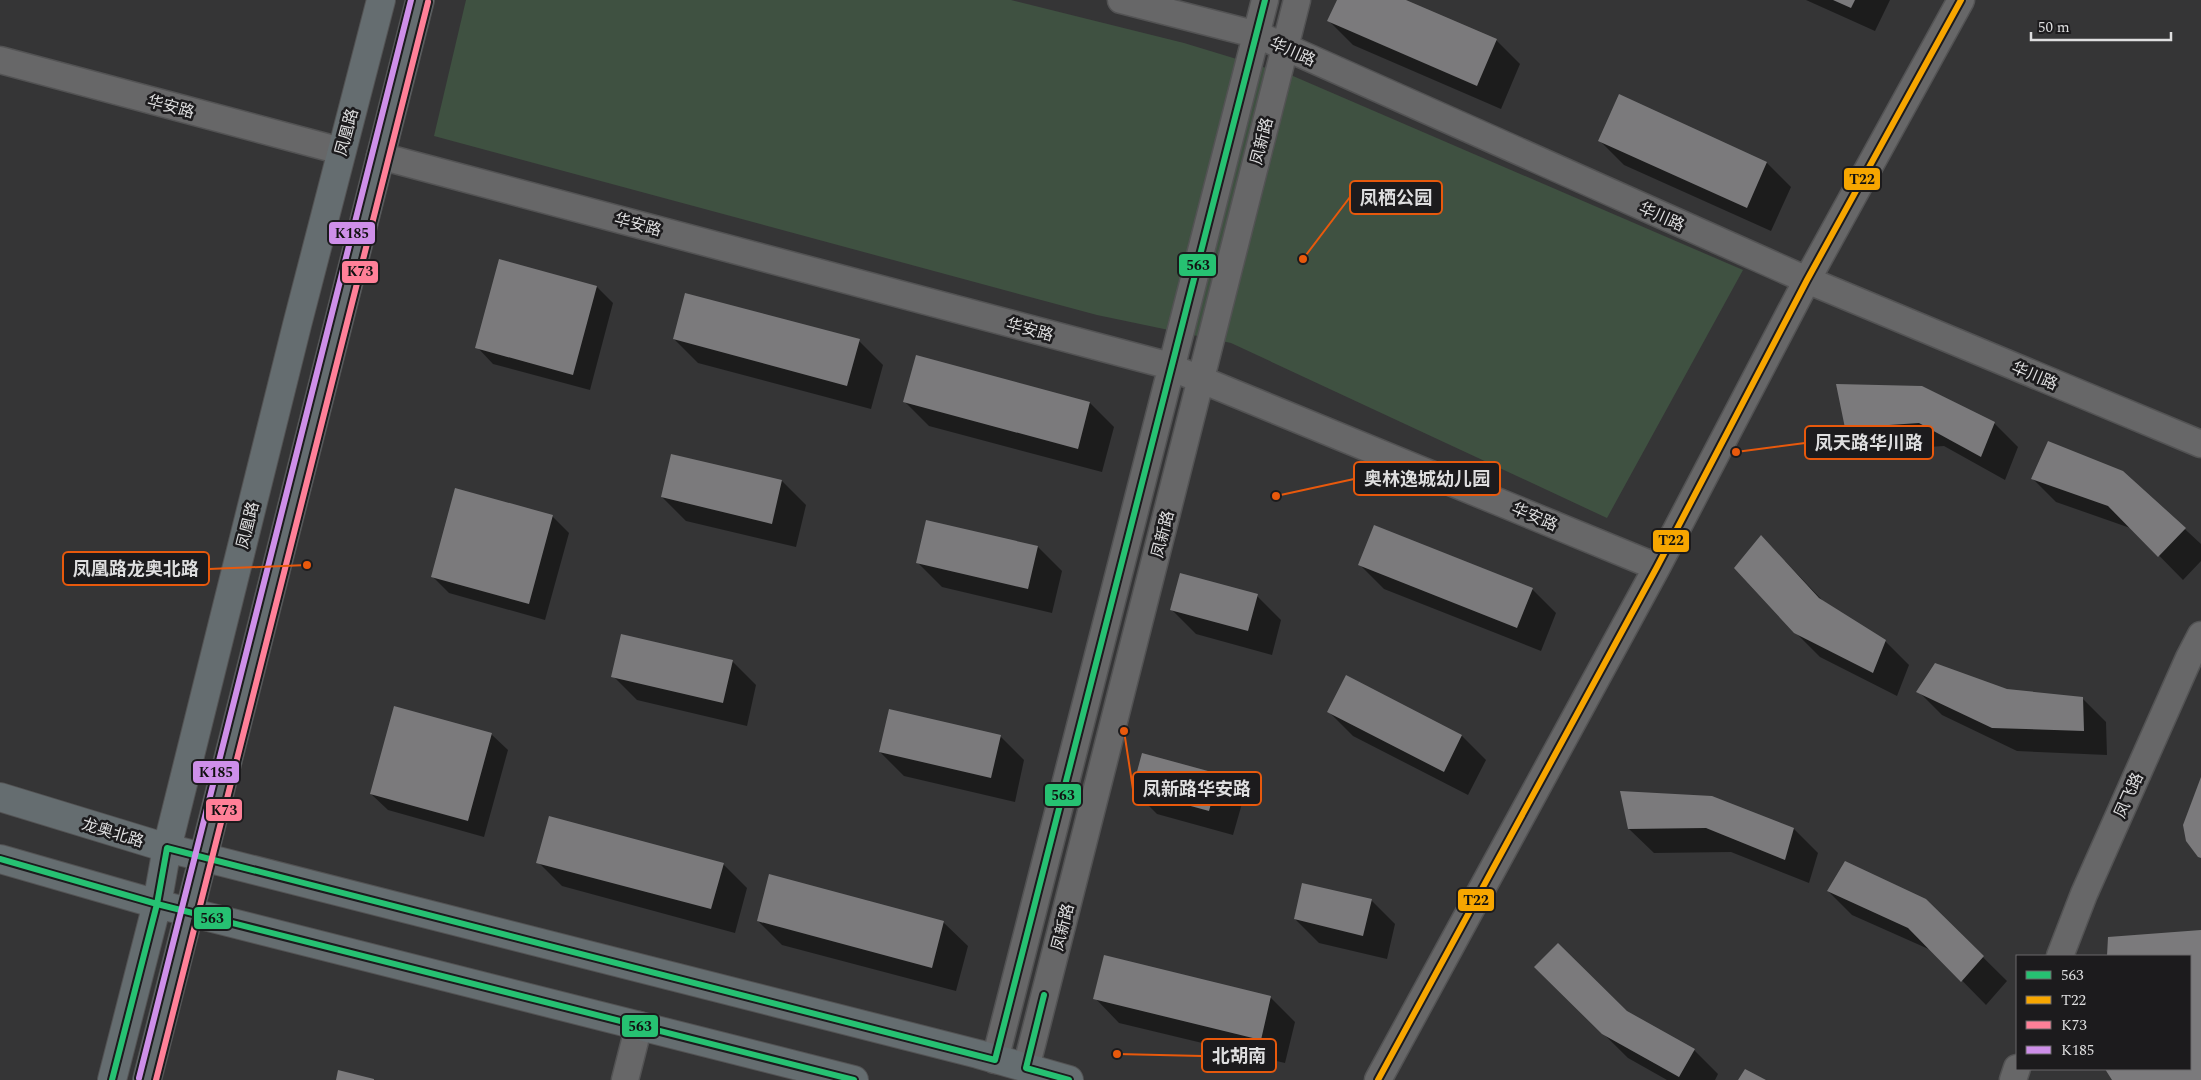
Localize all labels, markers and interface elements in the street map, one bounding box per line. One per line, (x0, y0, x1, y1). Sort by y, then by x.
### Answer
scale bar (2031, 10, 2171, 42)
text: 50 m (2038, 16, 2070, 39)
street label: 华川路 (1266, 31, 1319, 73)
street label: 华安路 (144, 89, 197, 125)
street label: 凤凰路 (329, 106, 365, 159)
street label: 凤新路 (1245, 115, 1279, 167)
line badge: T22 (1843, 167, 1881, 191)
text: T22 (1849, 169, 1875, 190)
callout: 凤栖公园 (1350, 181, 1442, 214)
text: 凤栖公园 (1360, 185, 1432, 212)
street label: 华川路 (1635, 196, 1688, 238)
street label: 华安路 (611, 207, 664, 243)
line badge: K185 (328, 221, 376, 245)
text: K185 (335, 223, 369, 244)
line badge: 563 (1178, 253, 1217, 277)
text: 563 (1186, 255, 1210, 276)
line badge: K73 (341, 260, 379, 284)
text: K73 (347, 261, 373, 282)
street label: 华安路 (1003, 312, 1056, 348)
street label: 华川路 (2008, 355, 2061, 396)
callout: 凤天路华川路 (1805, 426, 1933, 459)
text: 凤天路华川路 (1815, 430, 1923, 457)
callout: 奥林逸城幼儿园 (1354, 462, 1500, 495)
text: 奥林逸城幼儿园 (1364, 466, 1490, 493)
street label: 华安路 (1508, 496, 1561, 537)
street label: 凤凰路 (231, 499, 265, 551)
street label: 凤新路 (1146, 508, 1180, 560)
line badge: T22 (1652, 529, 1690, 553)
text: T22 (1658, 530, 1684, 551)
callout: 凤凰路龙奥北路 (63, 552, 209, 585)
text: 凤凰路龙奥北路 (73, 556, 199, 583)
line badge: K185 (192, 760, 240, 784)
text: K185 (199, 762, 233, 783)
street label: 凤飞路 (2108, 769, 2150, 822)
callout: 凤新路华安路 (1133, 772, 1261, 805)
text: 凤新路华安路 (1143, 776, 1251, 803)
line badge: 563 (1044, 783, 1082, 807)
text: 563 (1051, 785, 1075, 806)
line badge: K73 (205, 798, 243, 822)
text: K73 (211, 800, 237, 821)
street label: 龙奥北路 (79, 812, 147, 854)
line badge: T22 (1457, 888, 1495, 912)
text: T22 (1463, 890, 1489, 911)
street label: 凤新路 (1046, 901, 1080, 953)
line badge: 563 (193, 906, 232, 930)
text: 563 (200, 908, 224, 929)
legend (2016, 955, 2191, 1070)
text: 563 (2061, 964, 2084, 987)
text: T22 (2061, 989, 2086, 1012)
line badge: 563 (621, 1014, 659, 1038)
text: K73 (2061, 1014, 2087, 1037)
text: 563 (628, 1016, 652, 1037)
callout: 北胡南 (1202, 1039, 1276, 1072)
text: K185 (2061, 1039, 2094, 1062)
text: 北胡南 (1212, 1043, 1266, 1070)

